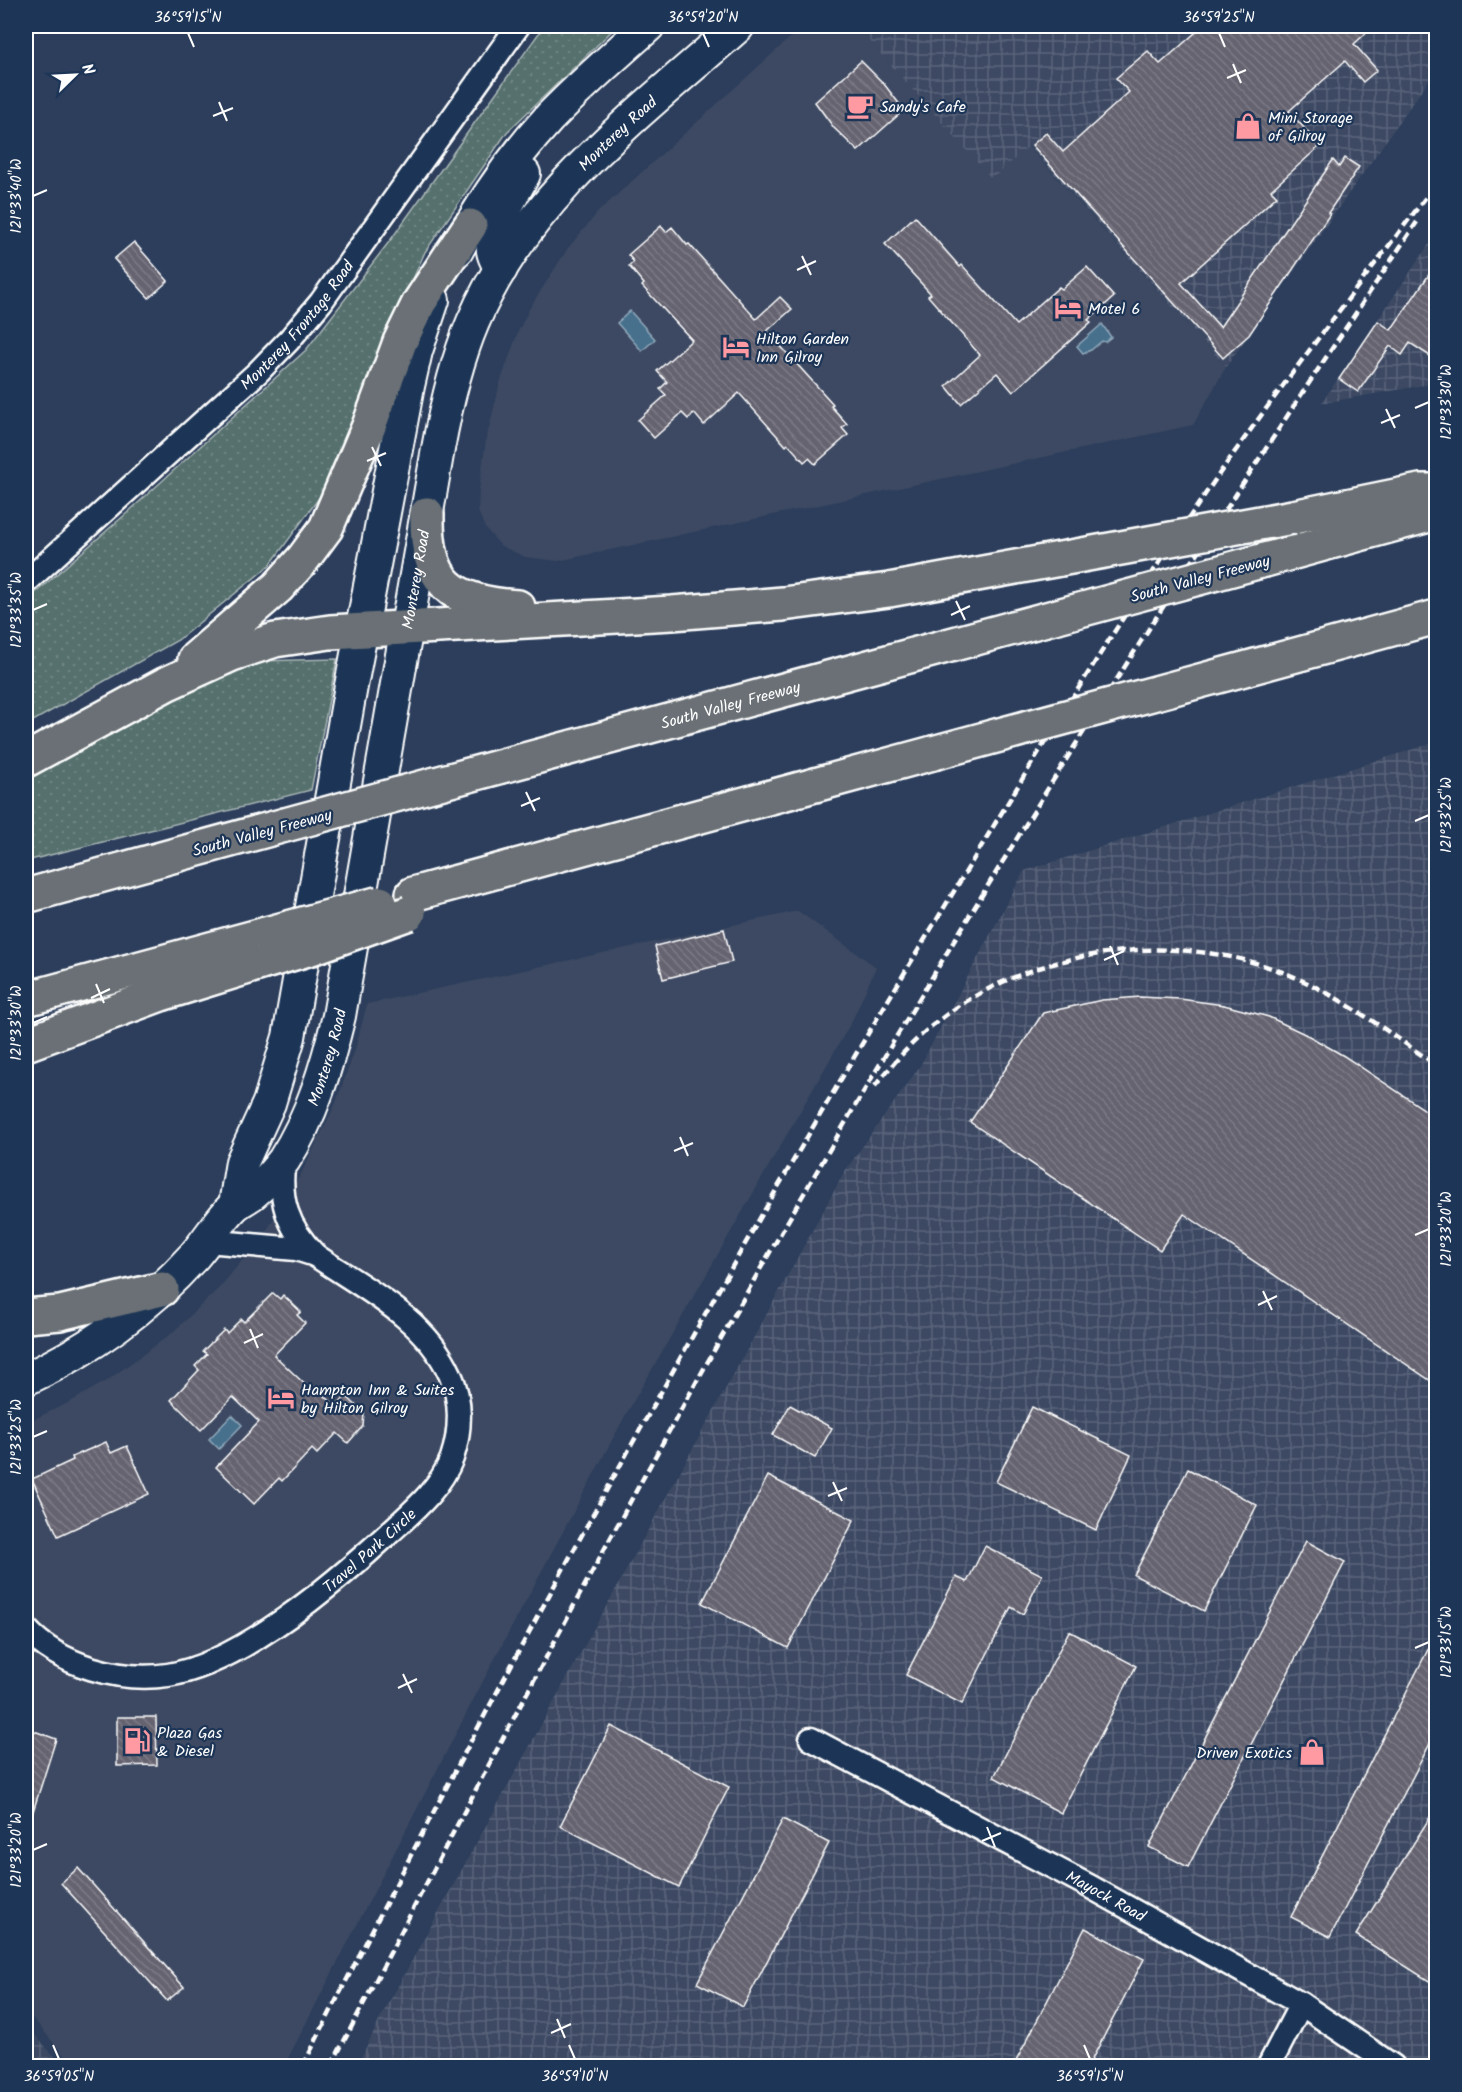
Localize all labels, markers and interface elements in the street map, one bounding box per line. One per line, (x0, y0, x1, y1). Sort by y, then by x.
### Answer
text: 36°59'15"N (154, 6, 222, 30)
text: 36°59'20"N (668, 6, 738, 30)
text: 36°59'25"N (1183, 6, 1255, 30)
north arrow (45, 45, 105, 105)
text: N (74, 60, 101, 79)
street label: Monterey Road (573, 90, 664, 178)
cafe icon: Sandy's Cafe (845, 91, 875, 121)
place label: Sandy's Cafe (880, 95, 966, 120)
place label: Mini Storage of Gilroy (1268, 106, 1353, 149)
shop icon: Mini Storage of Gilroy (1233, 111, 1263, 141)
text: 121°33'40"W (5, 158, 29, 234)
street label: Monterey Frontage Road (235, 255, 362, 397)
hotel icon: Motel 6 (1053, 293, 1083, 323)
place label: Motel 6 (1088, 297, 1141, 322)
place label: Hilton Garden Inn Gilroy (756, 327, 849, 370)
hotel icon: Hilton Garden Inn Gilroy (721, 332, 751, 362)
text: 121°33'30"W (1435, 364, 1459, 440)
street label: Monterey Road (396, 527, 438, 631)
street label: South Valley Freeway (1128, 549, 1273, 610)
text: 121°33'35"W (5, 572, 29, 648)
street label: South Valley Freeway (658, 675, 804, 737)
text: 121°33'25"W (1435, 777, 1459, 853)
street label: South Valley Freeway (190, 803, 335, 864)
text: 121°33'30"W (5, 985, 29, 1061)
street label: Monterey Road (302, 1006, 354, 1110)
text: 121°33'20"W (1435, 1191, 1459, 1267)
place label: Hampton Inn & Suites by Hilton Gilroy (301, 1378, 454, 1421)
hotel icon: Hampton Inn & Suites by Hilton Gilroy (266, 1383, 296, 1413)
text: 121°33'25"W (5, 1399, 29, 1475)
street label: Travel Park Circle (318, 1503, 423, 1600)
text: 121°33'15"W (1435, 1606, 1459, 1678)
place label: Plaza Gas & Diesel (157, 1721, 222, 1764)
fuel station icon: Plaza Gas & Diesel (122, 1726, 152, 1756)
shop icon: Driven Exotics (1297, 1737, 1327, 1767)
place label: Driven Exotics (1196, 1741, 1292, 1766)
text: 121°33'20"W (5, 1812, 29, 1888)
street label: Mayock Road (1061, 1865, 1151, 1930)
text: 36°59'05"N (24, 2065, 94, 2089)
text: 36°59'10"N (542, 2065, 608, 2089)
text: 36°59'15"N (1056, 2065, 1124, 2089)

